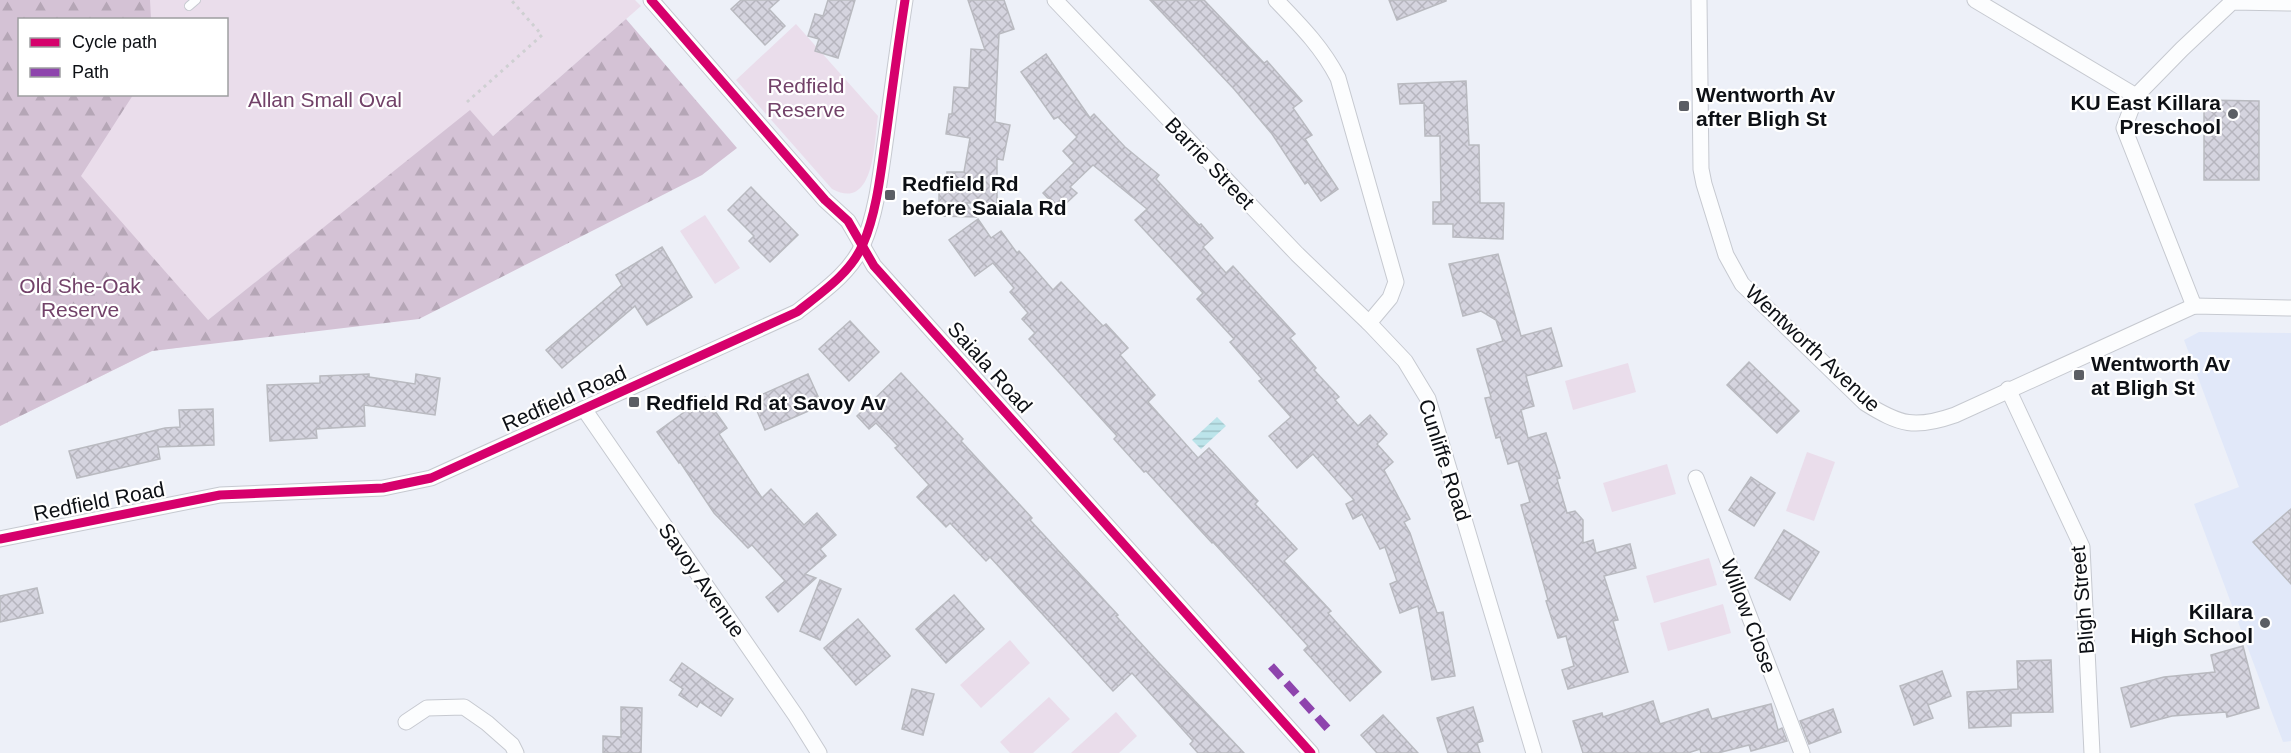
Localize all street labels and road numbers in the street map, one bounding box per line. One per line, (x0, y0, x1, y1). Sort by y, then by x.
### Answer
street label: Barrie Street (1161, 113, 1259, 214)
street label: Wentworth Avenue (1741, 280, 1885, 416)
street label: Saiala Road (943, 317, 1037, 417)
street label: Redfield Road (499, 360, 629, 436)
street label: Cunliffe Road (1414, 396, 1476, 524)
street label: Redfield Road (31, 477, 167, 525)
street label: Savoy Avenue (654, 519, 750, 641)
street label: Bligh Street (2066, 545, 2098, 655)
street label: Willow Close (1717, 556, 1781, 676)

